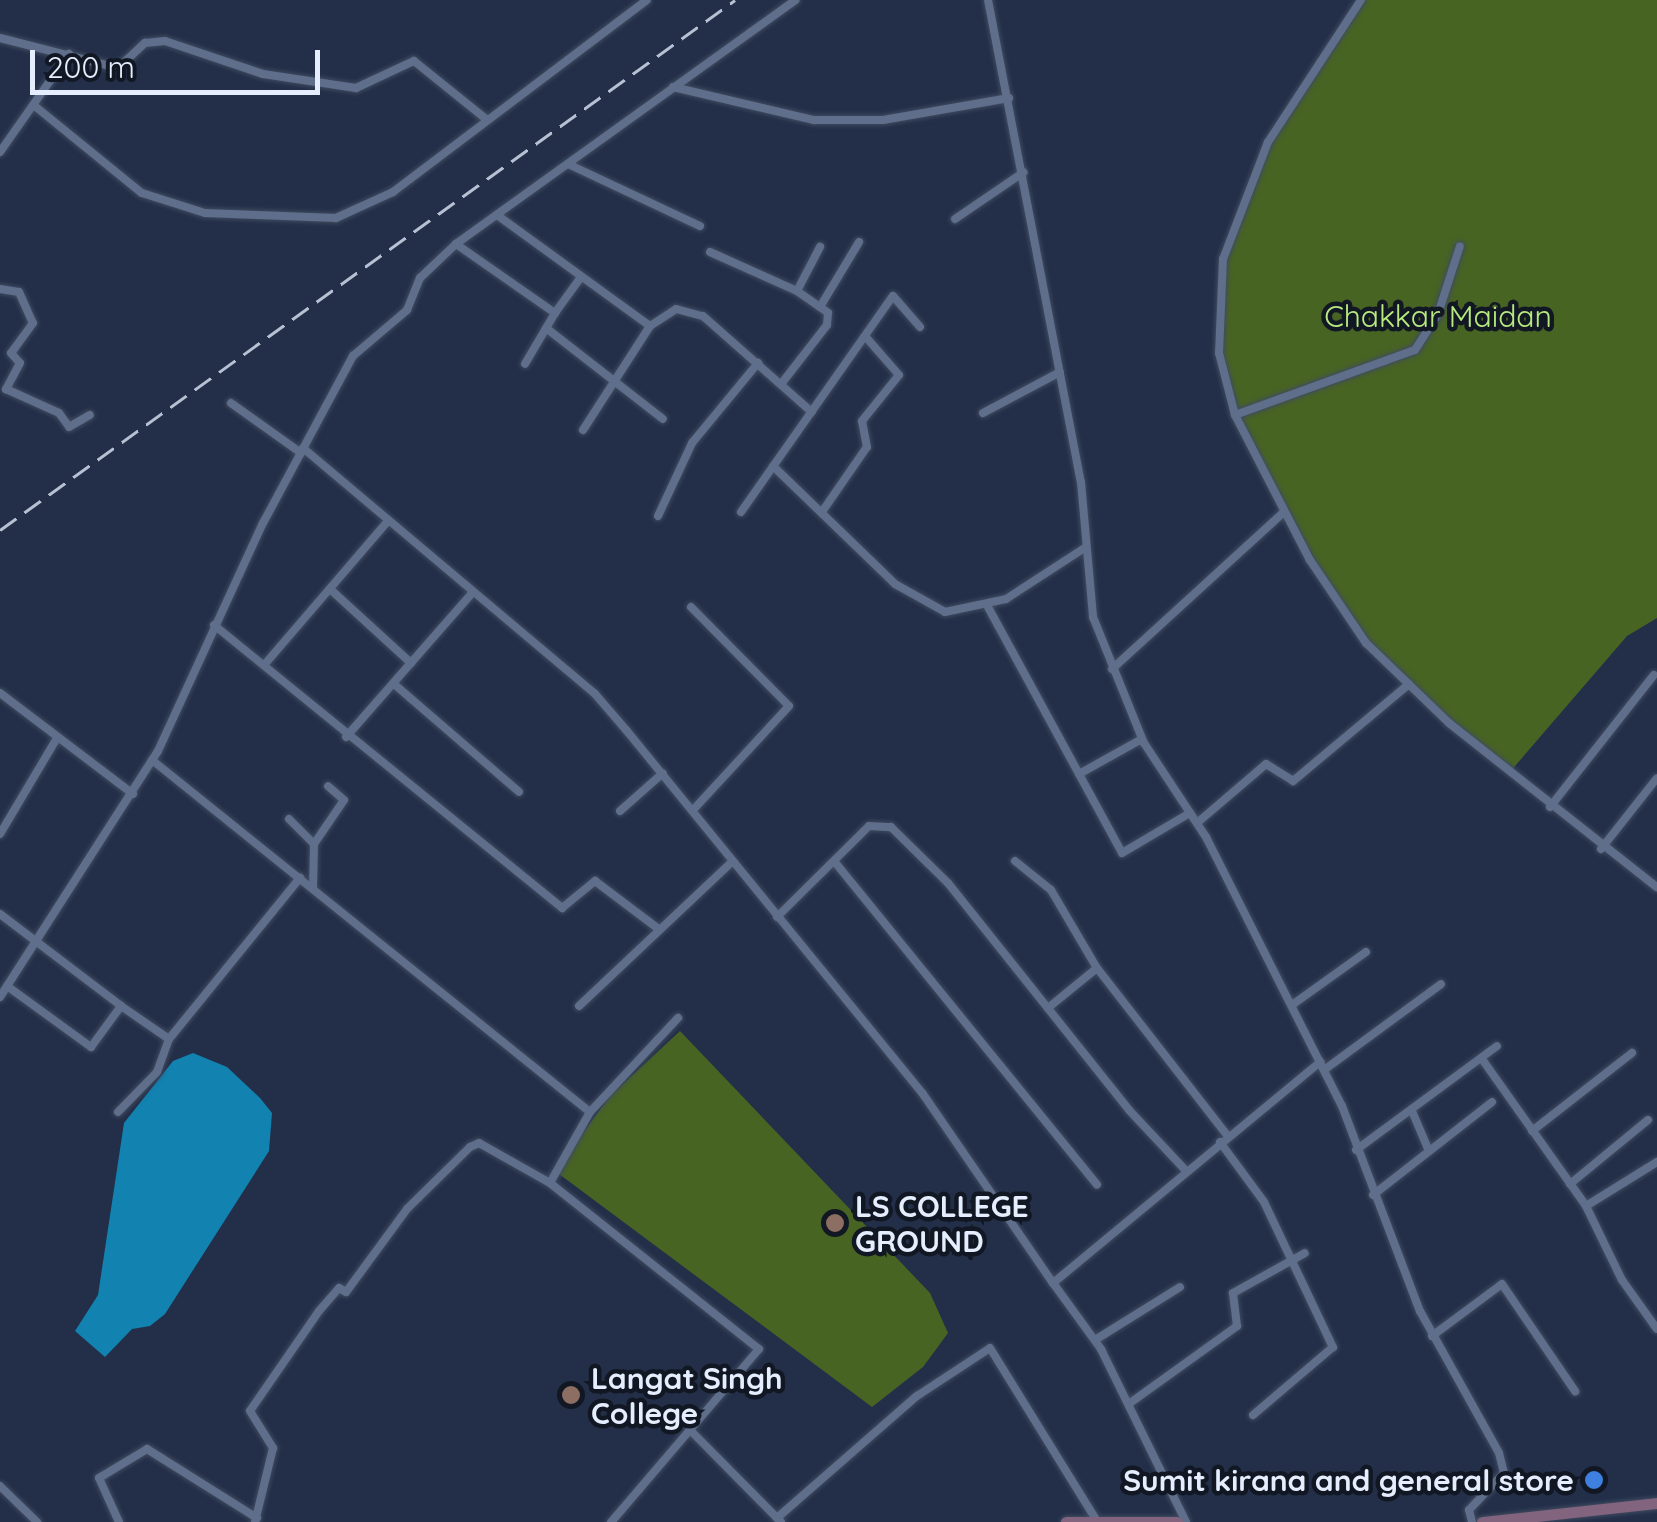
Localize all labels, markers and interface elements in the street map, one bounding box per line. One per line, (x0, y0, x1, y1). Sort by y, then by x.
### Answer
scale bar (35, 30, 325, 92)
text: 200 m (47, 48, 135, 86)
park label: Chakkar Maidan (1324, 298, 1552, 334)
place label: LS COLLEGE GROUND (855, 1188, 1029, 1258)
marker: LS COLLEGE GROUND (824, 1212, 846, 1234)
place label: Langat Singh College (591, 1360, 783, 1430)
marker: Langat Singh College (560, 1384, 582, 1406)
place label: Sumit kirana and general store (1123, 1462, 1574, 1498)
marker: Sumit kirana and general store (1583, 1469, 1605, 1491)

